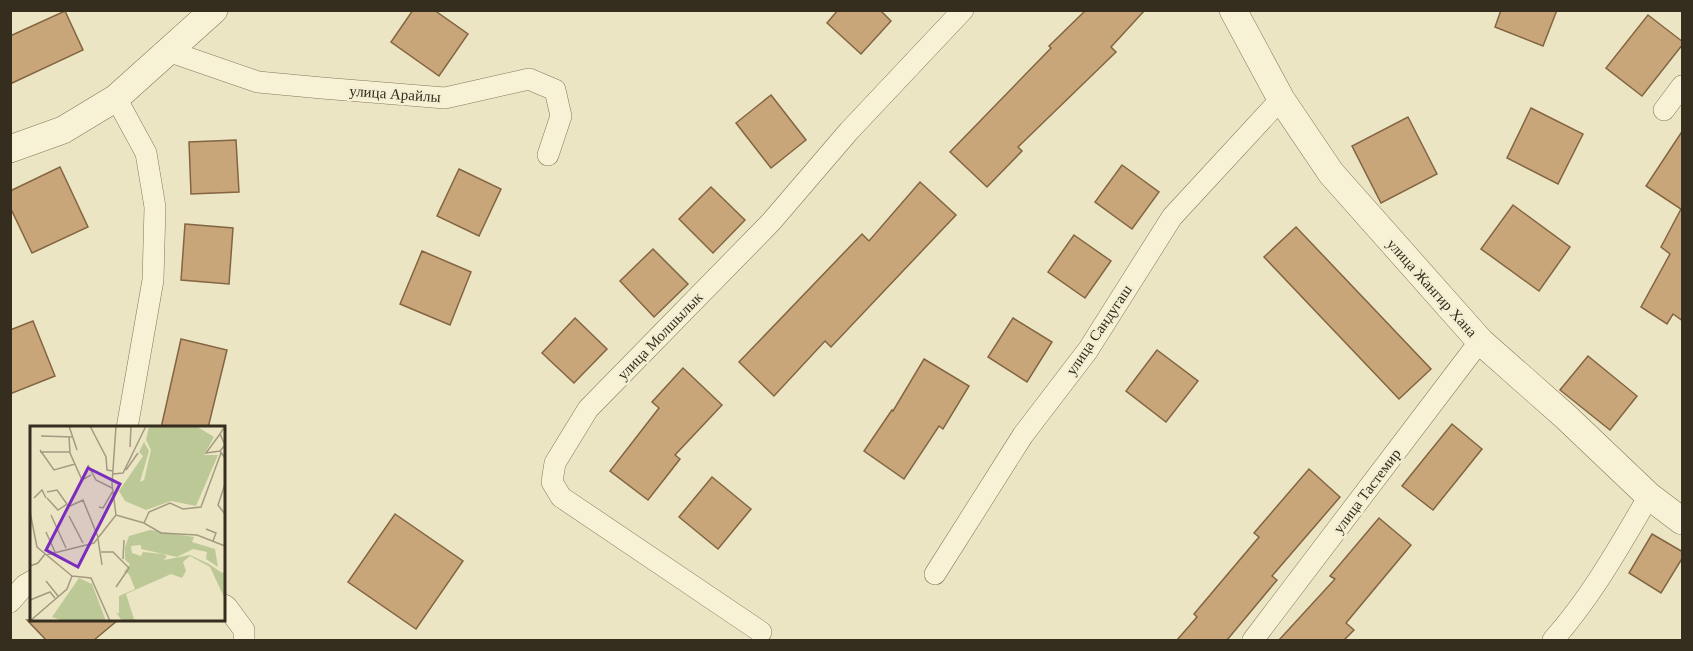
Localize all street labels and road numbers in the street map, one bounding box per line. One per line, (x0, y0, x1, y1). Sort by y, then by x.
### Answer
street label: улица Арайлы (349, 83, 441, 105)
street label: улица Жангир Хана (1384, 236, 1480, 340)
street label: улица Сандугаш (1063, 282, 1135, 378)
street label: улица Молшылык (614, 289, 706, 383)
street label: улица Тастемир (1330, 446, 1404, 536)

